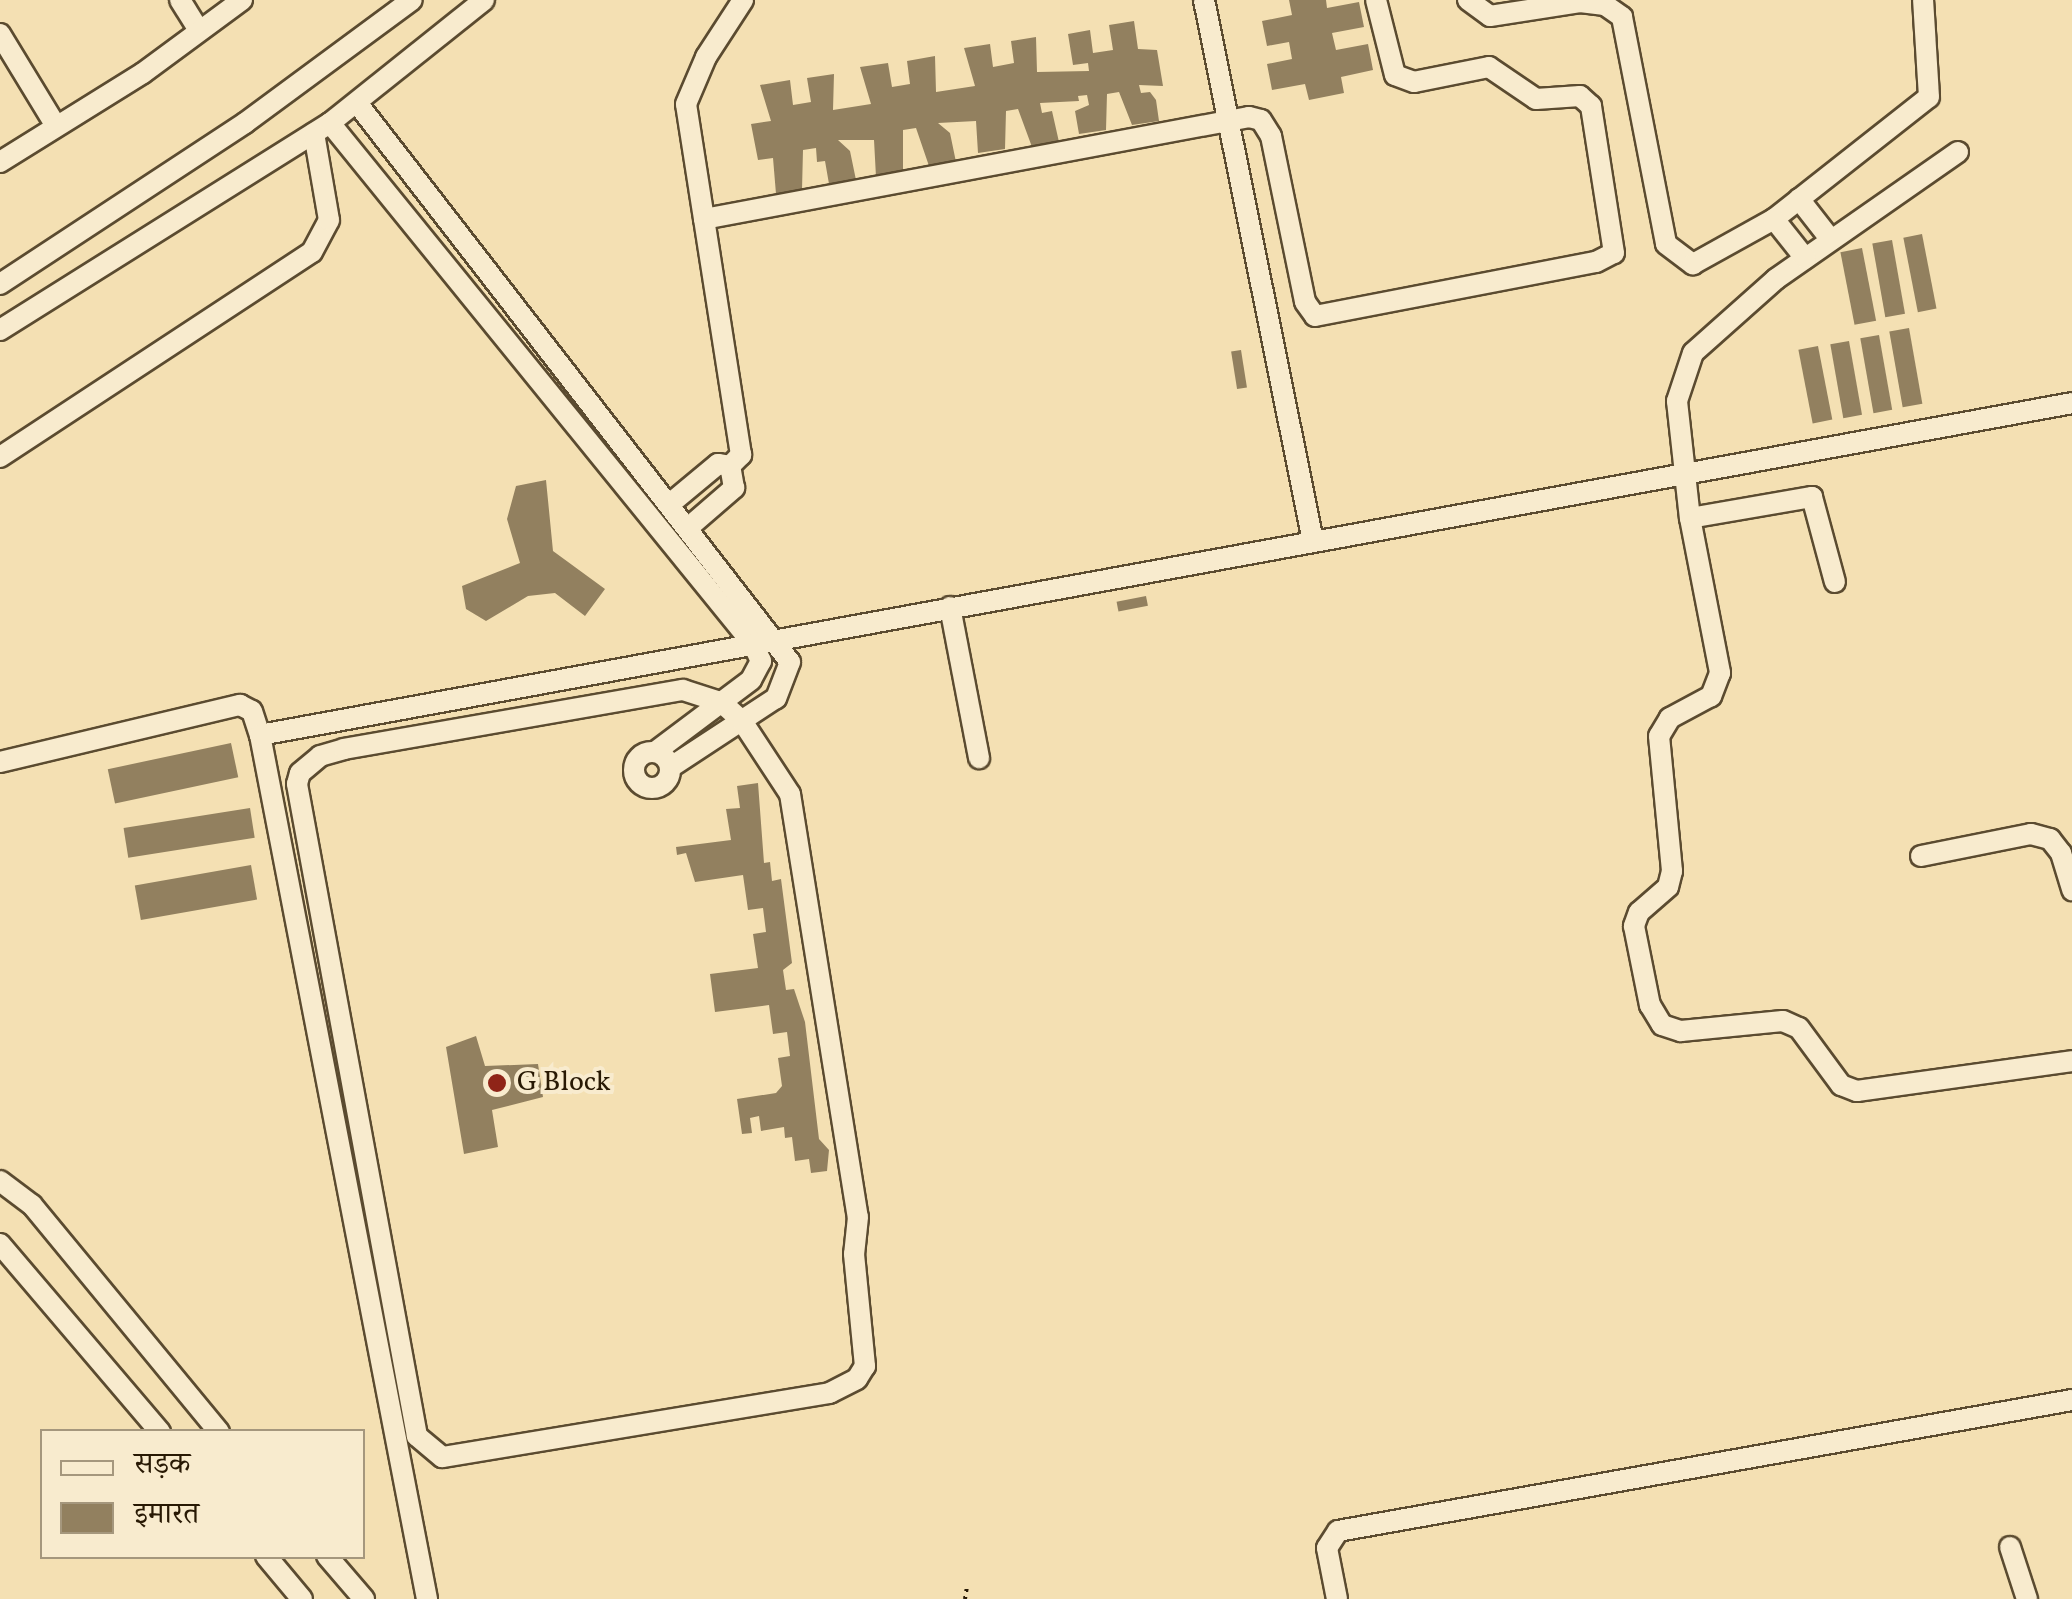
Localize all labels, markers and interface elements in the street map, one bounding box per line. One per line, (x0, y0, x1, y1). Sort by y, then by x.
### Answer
place label: G Block (517, 1066, 611, 1100)
marker: G Block (486, 1072, 508, 1094)
legend (40, 1429, 365, 1559)
text: सड़क (134, 1444, 190, 1486)
text: इमारत (134, 1494, 199, 1536)

